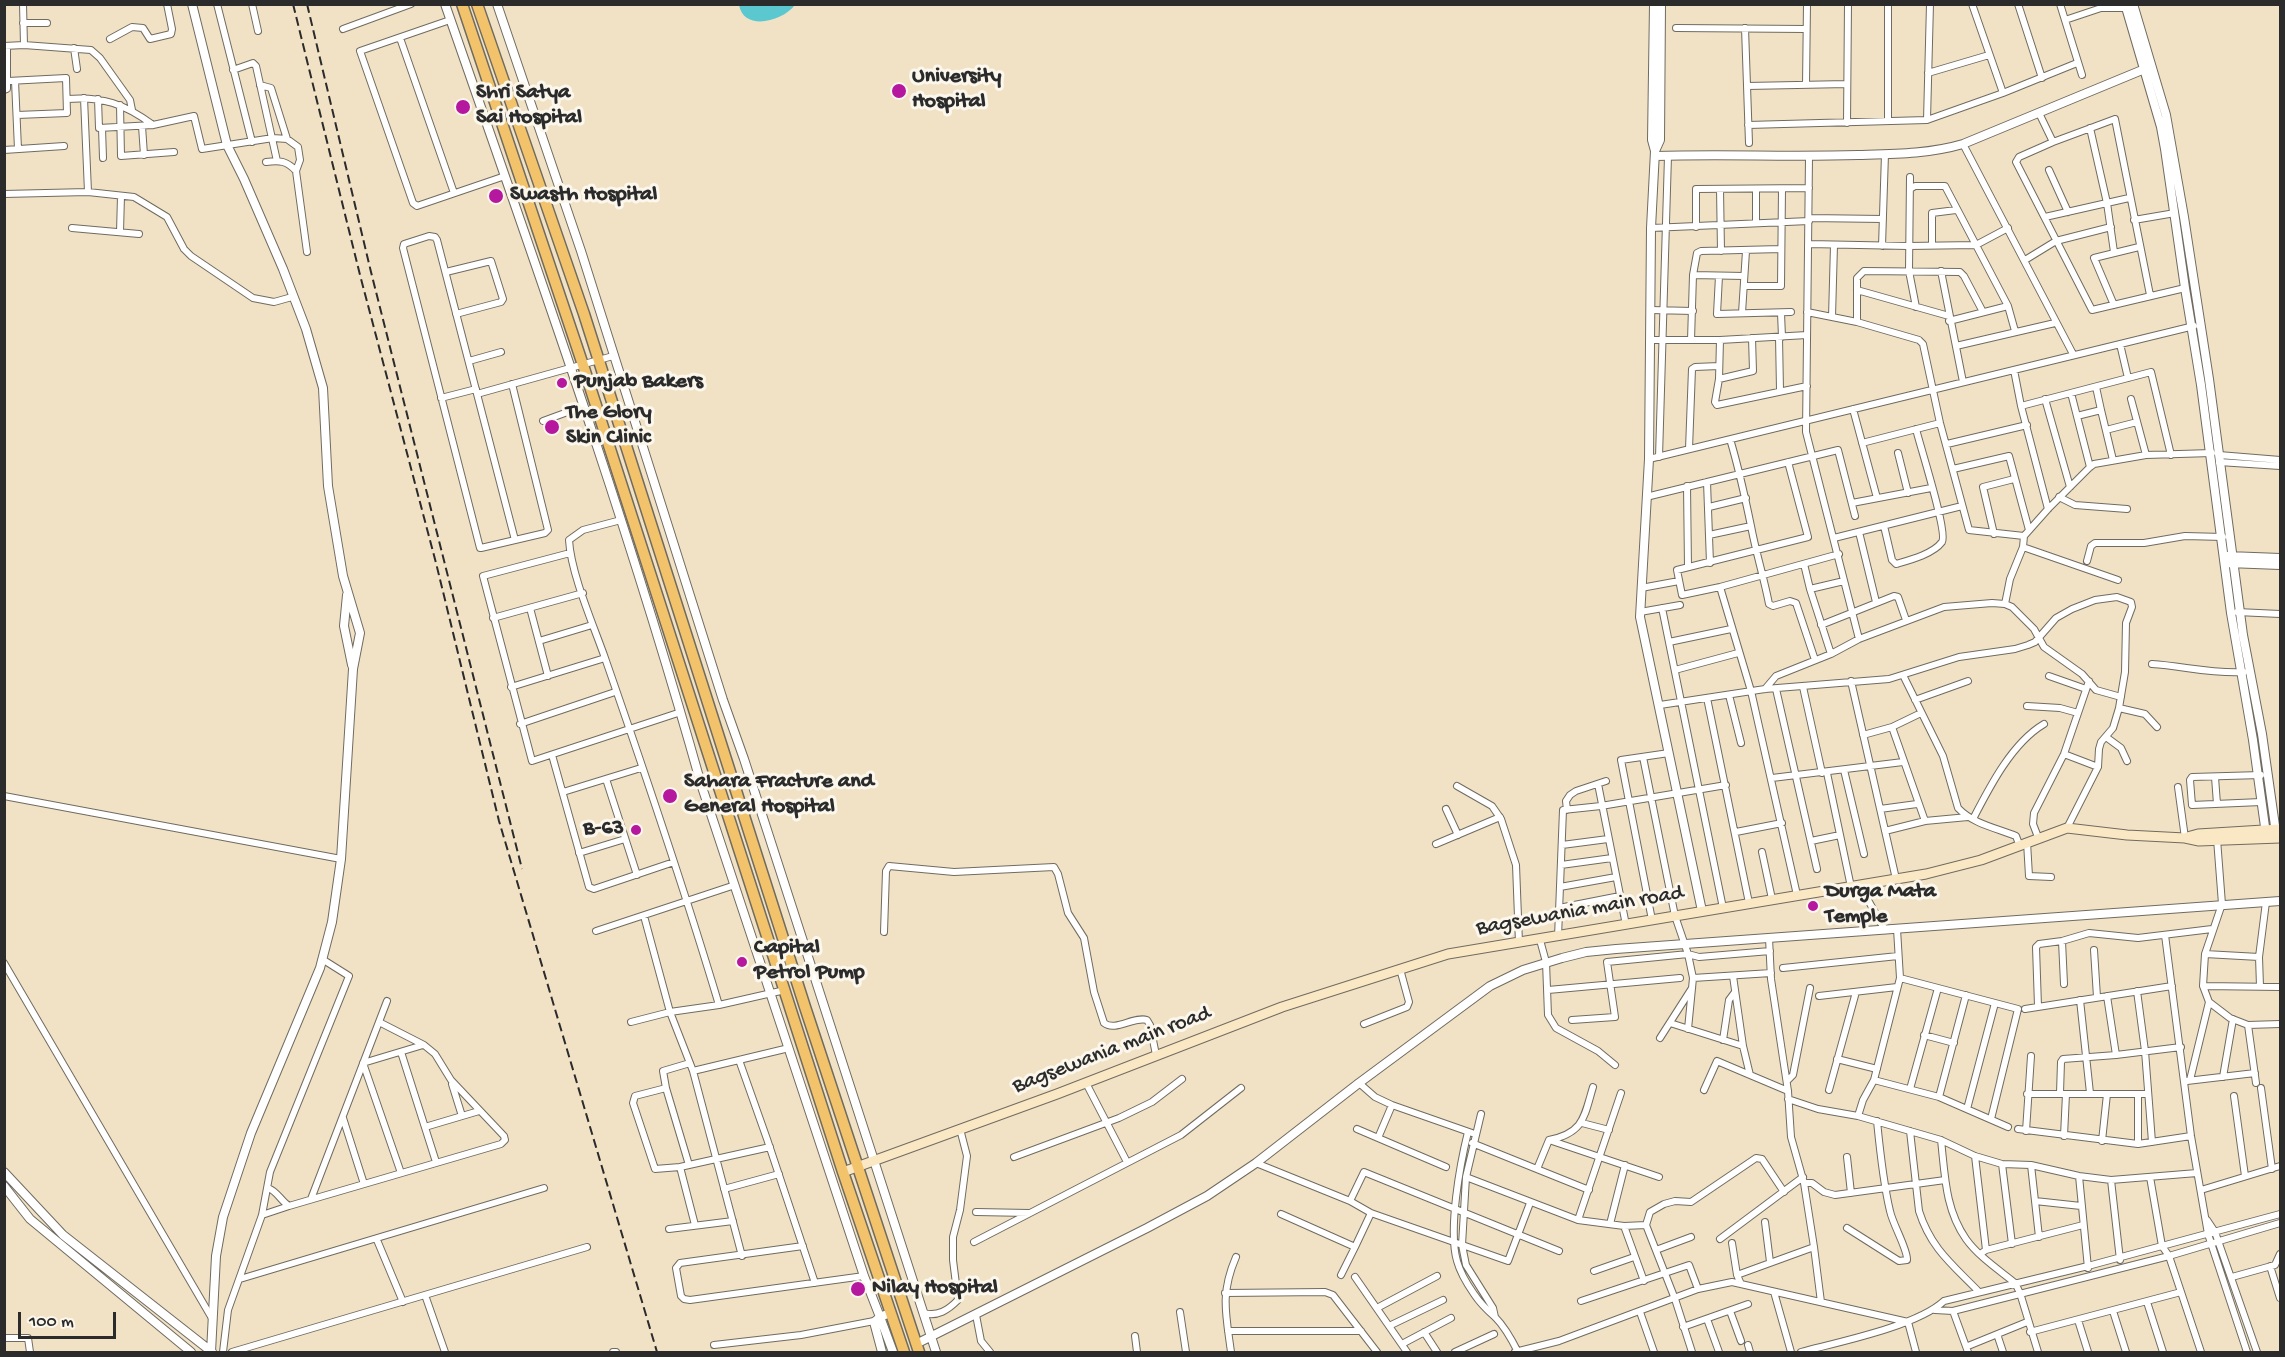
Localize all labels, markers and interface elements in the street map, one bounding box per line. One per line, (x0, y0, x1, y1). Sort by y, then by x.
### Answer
place label: University Hospital (912, 65, 1001, 116)
place label: Shri Satya Sai Hospital (476, 81, 582, 132)
marker: University Hospital (890, 82, 908, 100)
marker: Shri Satya Sai Hospital (454, 98, 472, 116)
place label: Swasth Hospital (510, 183, 657, 209)
marker: Swasth Hospital (487, 187, 505, 205)
place label: Punjab Bakers (574, 370, 703, 396)
marker: Punjab Bakers (555, 376, 569, 390)
place label: The Glory Skin Clinic (566, 401, 652, 452)
marker: The Glory Skin Clinic (543, 418, 561, 436)
place label: Sahara Fracture and General Hospital (684, 770, 874, 822)
marker: Sahara Fracture and General Hospital (661, 787, 679, 805)
place label: B-63 (583, 817, 624, 843)
marker: B-63 (629, 823, 643, 837)
place label: Durga Mata Temple (1825, 880, 1936, 932)
street label: Bagsewania main road (1474, 881, 1686, 943)
marker: Durga Mata Temple (1806, 899, 1820, 913)
place label: Capital Petrol Pump (754, 936, 865, 987)
marker: Capital Petrol Pump (735, 955, 749, 969)
street label: Bagsewania main road (1009, 1001, 1215, 1101)
place label: Nilay Hospital (872, 1276, 998, 1302)
marker: Nilay Hospital (849, 1280, 867, 1298)
scale bar (21, 1300, 118, 1338)
text: 100 m (29, 1312, 74, 1333)

